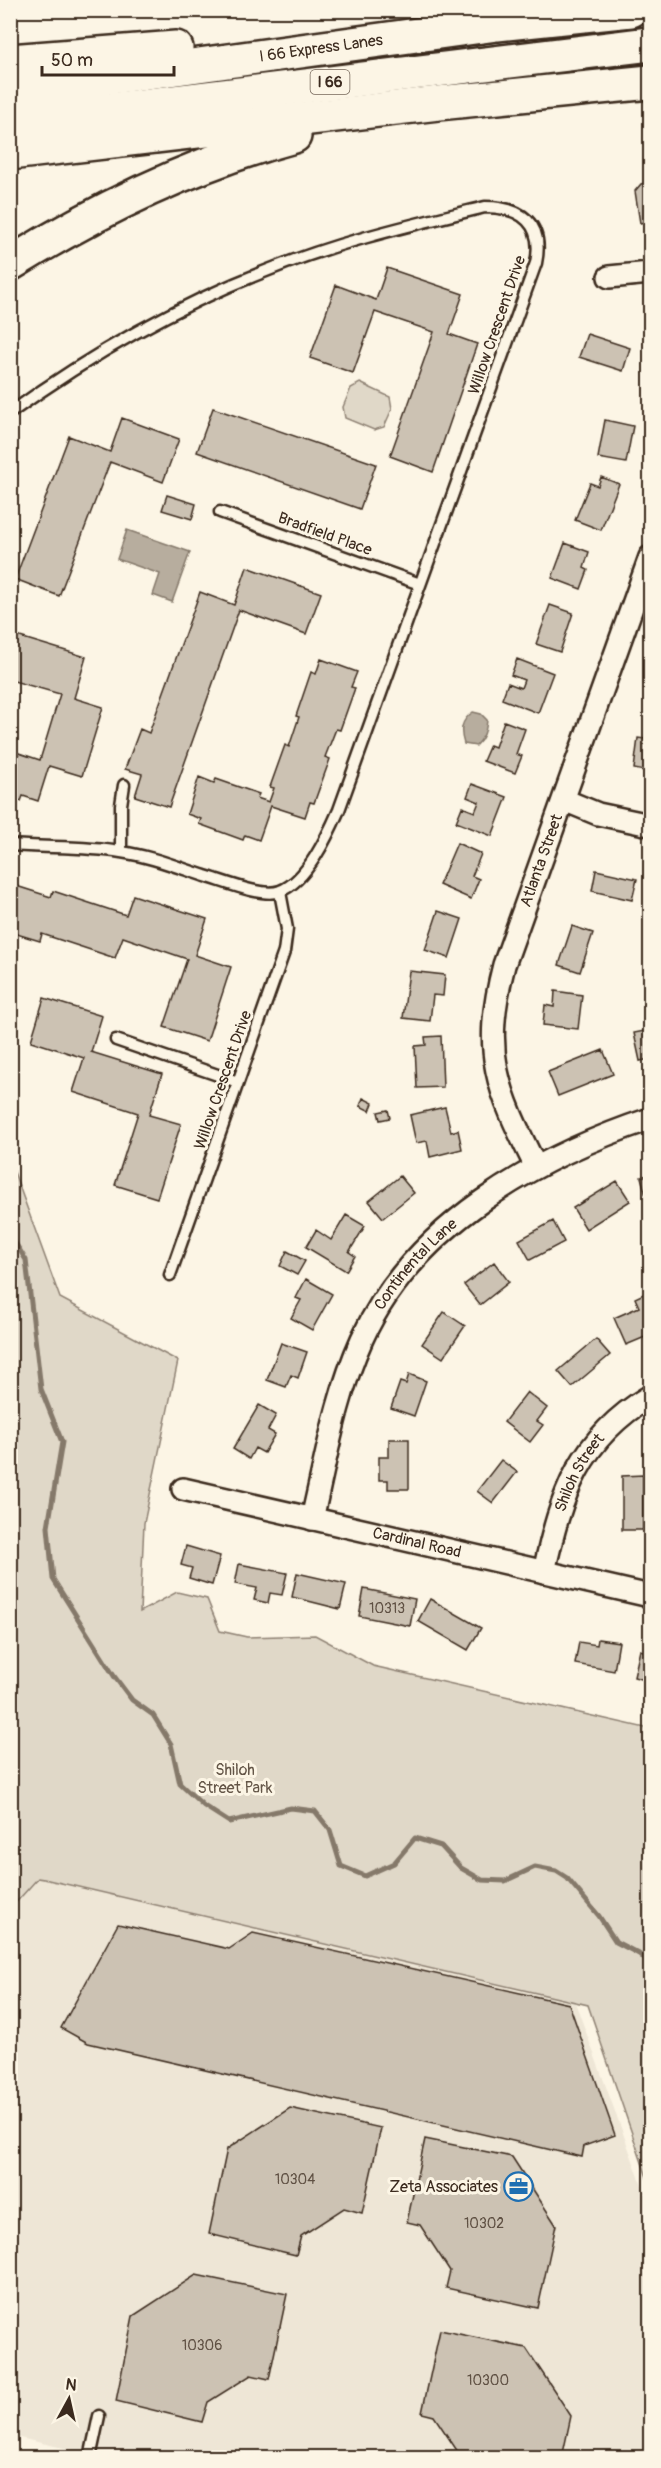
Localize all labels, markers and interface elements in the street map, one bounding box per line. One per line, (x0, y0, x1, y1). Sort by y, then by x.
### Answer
street label: I 66 Express Lanes (258, 30, 384, 67)
scale bar (42, 39, 174, 77)
text: 50 m (51, 49, 93, 72)
road number: I 66 (310, 70, 350, 94)
street label: Willow Crescent Drive (464, 253, 530, 397)
street label: Bradfield Place (275, 508, 375, 560)
street label: Atlanta Street (516, 811, 567, 910)
street label: Willow Crescent Drive (190, 1008, 256, 1152)
street label: Continental Lane (370, 1214, 461, 1314)
street label: Shiloh Street (550, 1429, 609, 1514)
street label: Cardinal Road (371, 1523, 463, 1562)
house number: 10313 (369, 1600, 405, 1617)
park label: Shiloh Street Park (198, 1760, 273, 1798)
house number: 10304 (275, 2171, 315, 2188)
office icon: Zeta Associates (503, 2171, 535, 2203)
place label: Zeta Associates (389, 2177, 498, 2197)
house number: 10302 (464, 2215, 504, 2232)
house number: 10306 (182, 2337, 222, 2354)
north arrow (39, 2369, 99, 2429)
house number: 10300 (467, 2372, 509, 2389)
text: N (64, 2374, 78, 2396)

